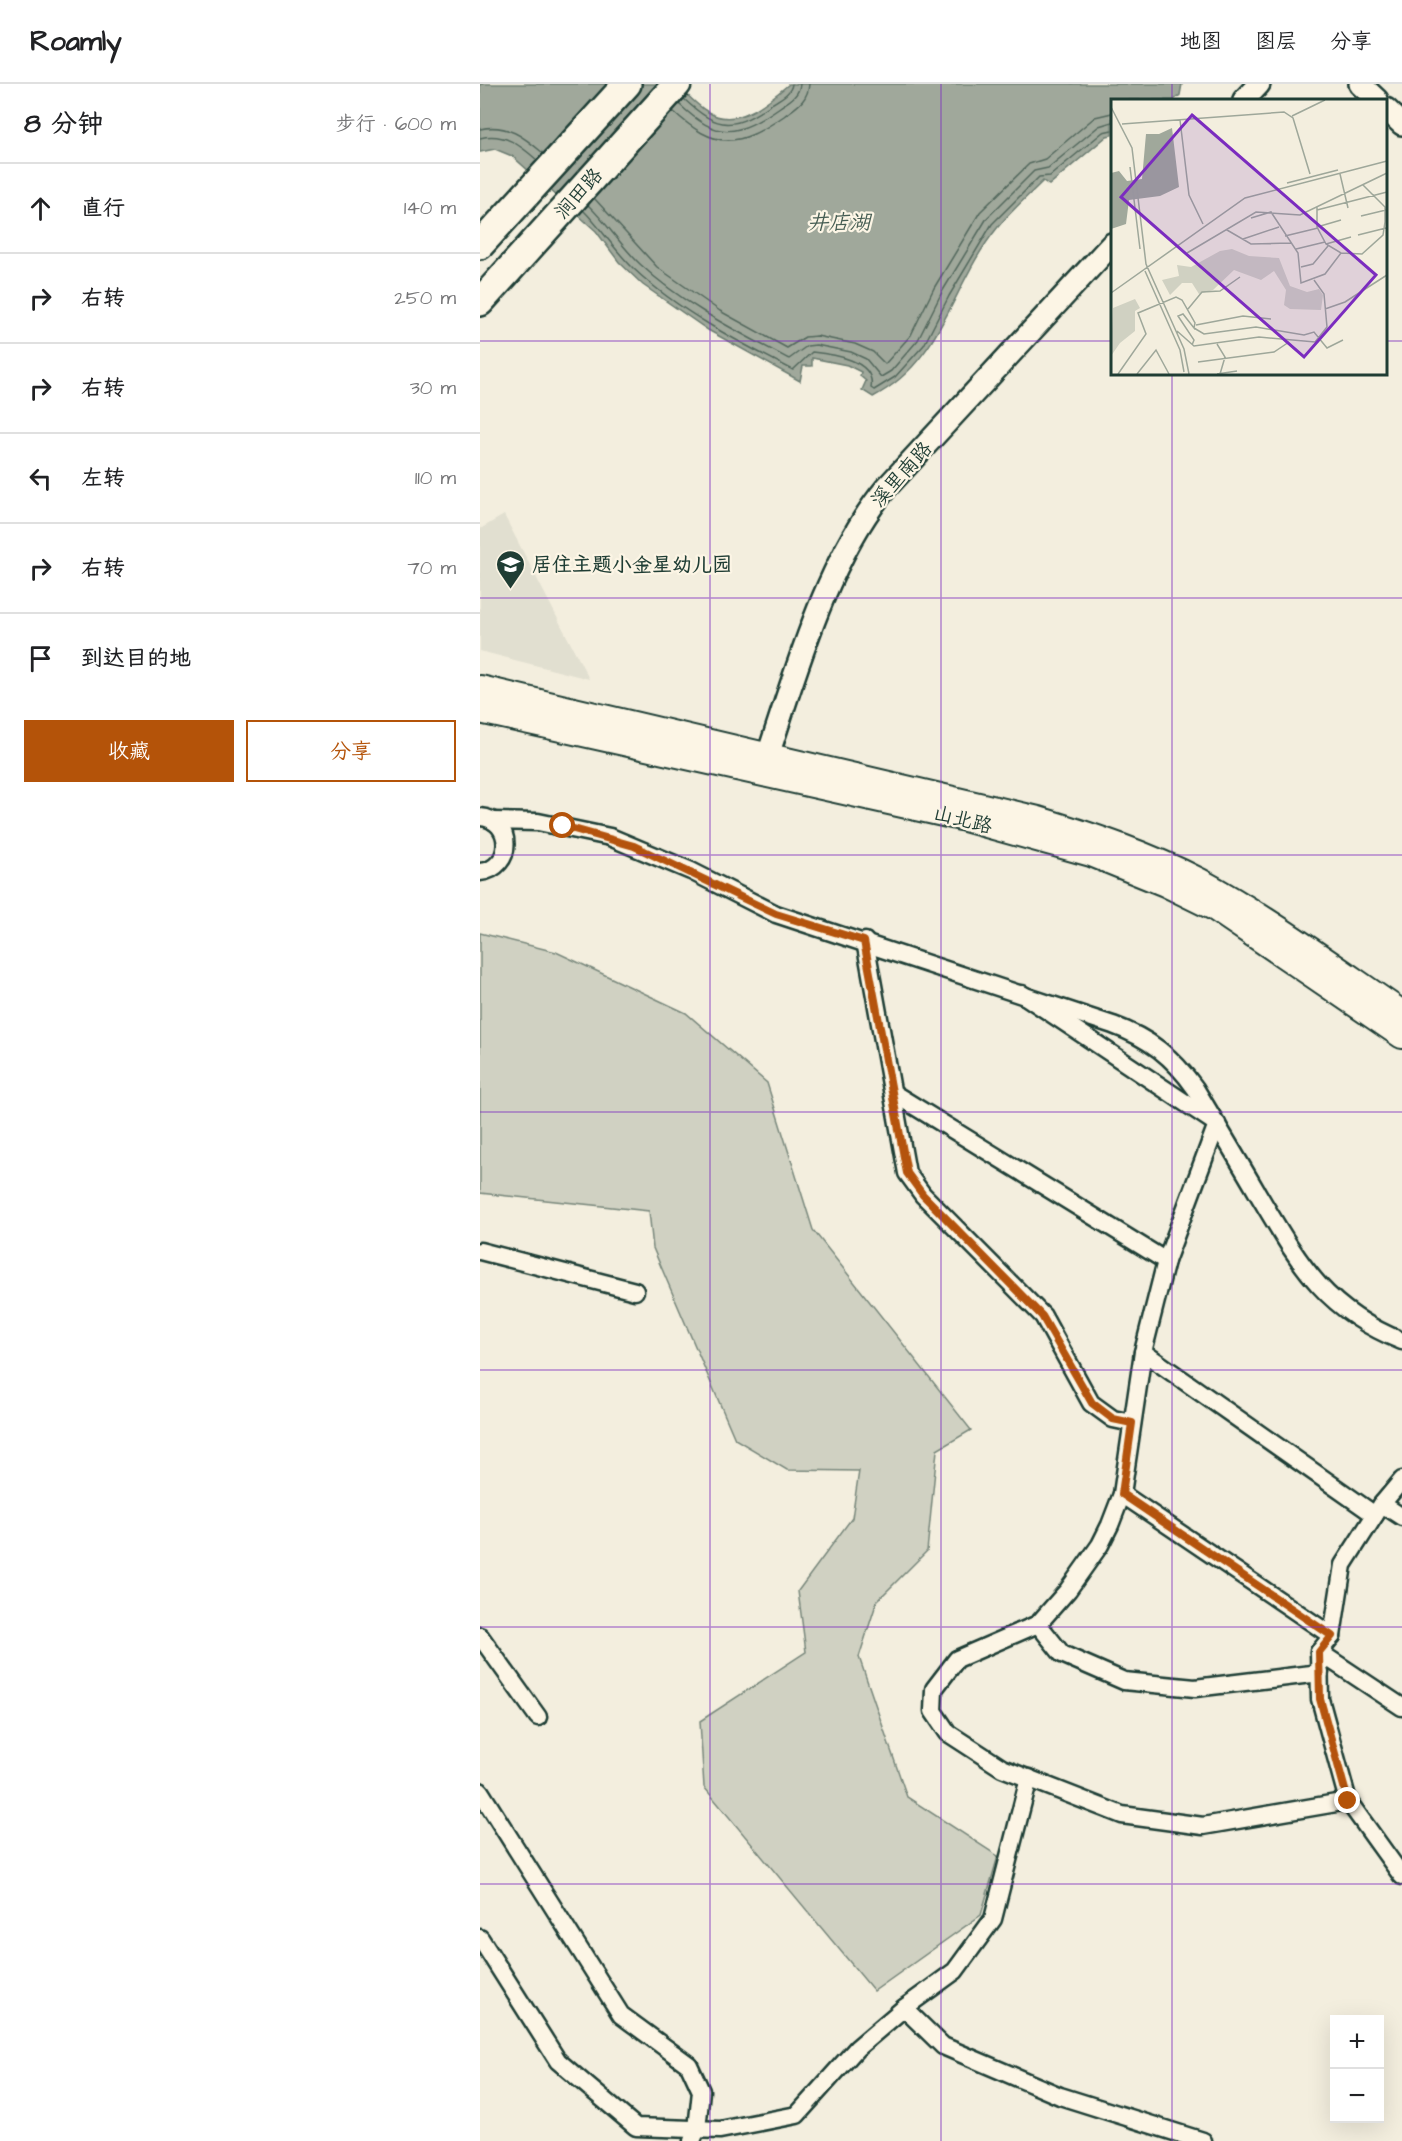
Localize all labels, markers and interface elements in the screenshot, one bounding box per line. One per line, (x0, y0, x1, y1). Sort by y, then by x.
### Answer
text: Roamly (30, 22, 122, 61)
text: 地图 (1180, 27, 1222, 56)
text: 图层 (1255, 27, 1297, 56)
text: 分享 (1330, 27, 1372, 56)
inset map (1111, 99, 1387, 375)
text: 8 分钟 (24, 106, 103, 142)
text: 步行 · 600 m (336, 110, 456, 138)
street label: 涧田路 (548, 161, 610, 225)
icon: ahead (24, 192, 57, 225)
text: 直行 (81, 193, 125, 224)
text: 140 m (404, 194, 456, 222)
water label: 井店湖 (808, 208, 872, 237)
icon: right (24, 282, 57, 315)
text: 右转 (81, 283, 125, 314)
text: 250 m (394, 284, 456, 312)
icon: right (24, 372, 57, 405)
text: 右转 (81, 373, 125, 404)
text: 30 m (410, 374, 456, 402)
street label: 溪里南路 (865, 435, 940, 514)
icon: left (24, 462, 57, 495)
text: 左转 (81, 463, 125, 494)
text: 110 m (415, 464, 456, 492)
school or university icon: 居住主题小金星幼儿园 (495, 548, 527, 590)
place label: 居住主题小金星幼儿园 (532, 551, 732, 579)
icon: right (24, 552, 57, 585)
text: 右转 (81, 553, 125, 584)
text: 70 m (408, 554, 456, 582)
icon: arrive (24, 642, 57, 675)
text: 到达目的地 (81, 643, 191, 674)
button: 收藏 (24, 720, 234, 782)
button: 分享 (246, 720, 456, 782)
street label: 山北路 (930, 799, 996, 841)
route start (549, 812, 575, 838)
route end (1334, 1787, 1360, 1813)
map controls (1330, 2015, 1384, 2123)
button: + (1330, 2015, 1384, 2069)
button: − (1330, 2069, 1384, 2123)

